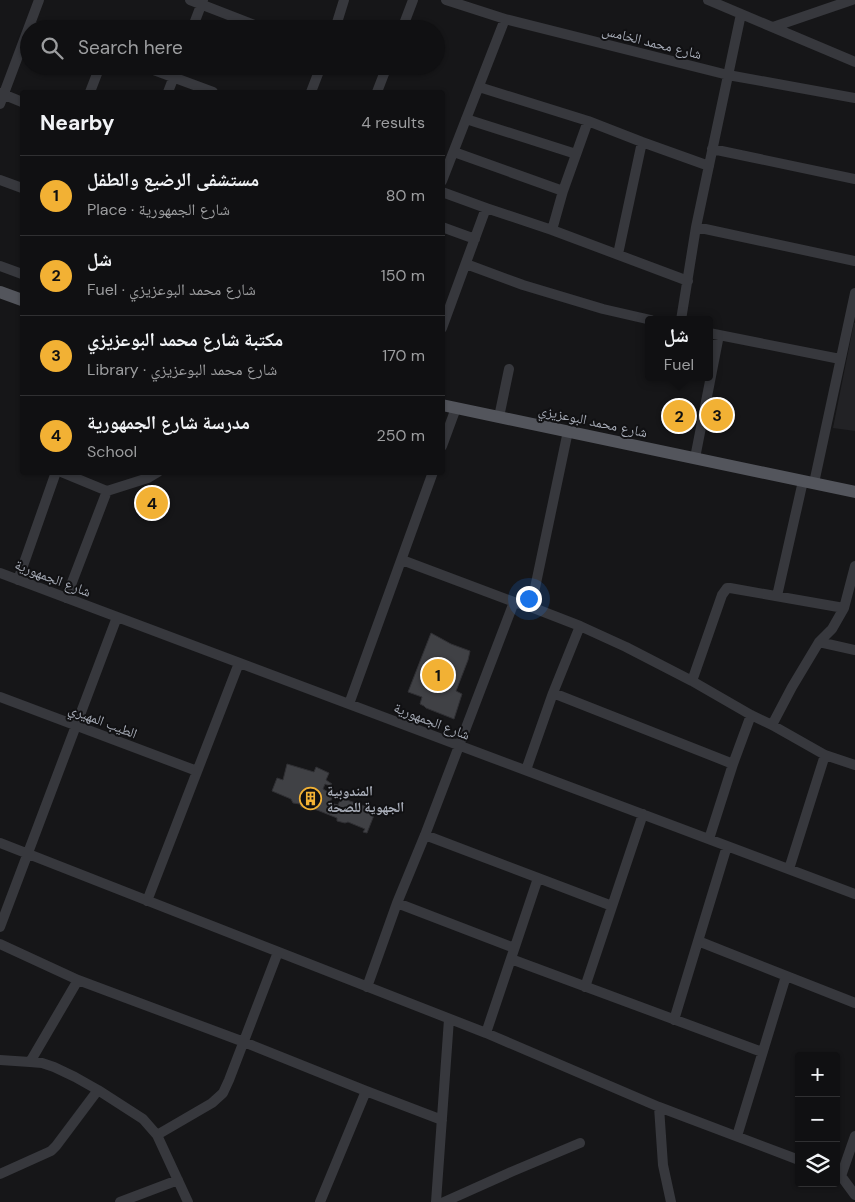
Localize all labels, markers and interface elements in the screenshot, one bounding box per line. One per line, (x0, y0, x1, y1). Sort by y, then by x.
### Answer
search box (20, 20, 445, 75)
street label: شارع محمد الخامس (600, 21, 704, 64)
icon: search (38, 34, 66, 62)
text: Search here (78, 35, 183, 60)
text: Nearby (40, 109, 114, 137)
text: 4 results (361, 112, 425, 133)
text: مستشفى الرضيع والطفل (87, 167, 259, 192)
text: 1 (53, 185, 59, 206)
text: 80 m (386, 185, 425, 206)
text: Place · شارع الجمهورية (87, 199, 230, 220)
text: شل (87, 247, 112, 272)
text: 2 (51, 265, 61, 286)
text: 150 m (381, 265, 425, 286)
text: Fuel · شارع محمد البوعزيزي (87, 279, 256, 300)
popup (645, 316, 713, 381)
text: شل (664, 323, 689, 348)
text: مكتبة شارع محمد البوعزيزي (87, 327, 283, 352)
text: 3 (51, 345, 61, 366)
text: 170 m (382, 345, 425, 366)
text: Fuel (664, 354, 694, 375)
text: Library · شارع محمد البوعزيزي (87, 359, 277, 380)
pin: 3 (701, 396, 733, 434)
pin: 2 (663, 397, 695, 435)
street label: شارع محمد البوعزيزي (536, 401, 649, 444)
text: مدرسة شارع الجمهورية (87, 410, 250, 435)
text: 4 (51, 425, 61, 446)
text: 250 m (377, 425, 425, 446)
text: School (87, 441, 137, 462)
pin: 4 (136, 484, 168, 522)
street label: شارع الجمهورية (12, 555, 94, 602)
your location (516, 586, 542, 612)
pin: 1 (422, 656, 454, 694)
street label: شارع الجمهورية (391, 698, 473, 745)
street label: الطيب المهيري (65, 700, 140, 745)
place label: المندوبية الجهوية للصحة (327, 782, 404, 816)
building icon: المندوبية الجهوية للصحة (299, 787, 323, 811)
map controls (795, 1052, 840, 1187)
button: + (795, 1052, 840, 1097)
button: − (795, 1097, 840, 1142)
button: layers (795, 1142, 840, 1187)

